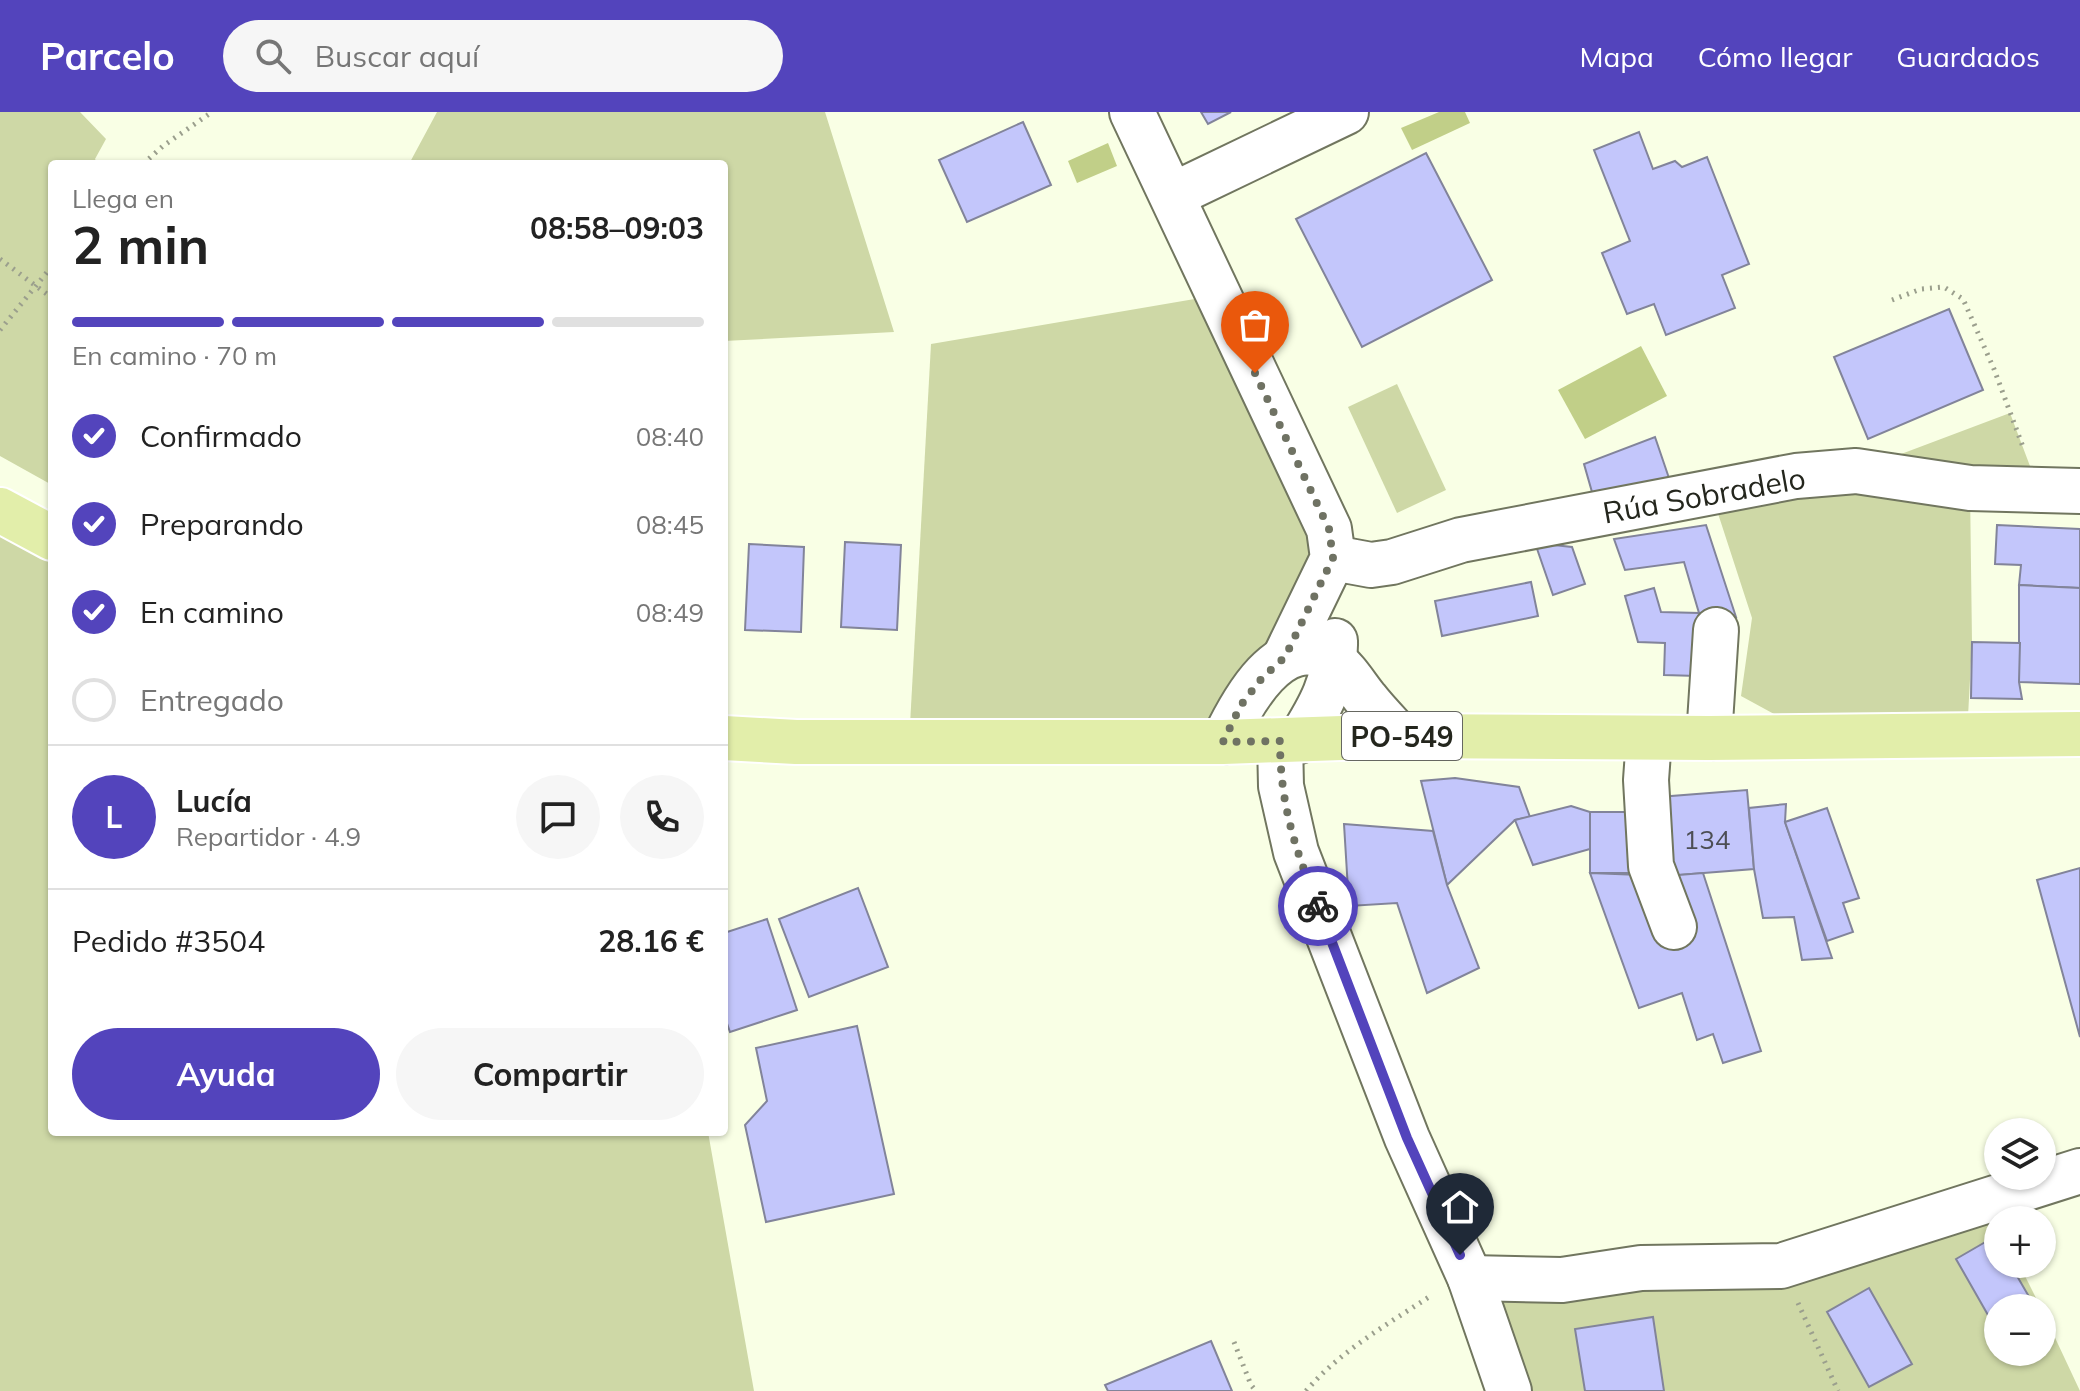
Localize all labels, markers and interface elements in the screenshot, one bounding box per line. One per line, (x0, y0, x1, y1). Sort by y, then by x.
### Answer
search box (223, 20, 783, 92)
text: Parcelo (40, 32, 175, 80)
icon: search (251, 34, 295, 78)
text: Buscar aquí (315, 37, 479, 75)
text: Mapa (1579, 39, 1654, 74)
text: Cómo llegar (1698, 39, 1852, 74)
text: Guardados (1896, 39, 2040, 74)
text: Llega en (72, 182, 174, 215)
text: 08:58–09:03 (530, 209, 704, 247)
text: 2 min (72, 212, 209, 277)
pin (1221, 291, 1289, 373)
icon: bag (1233, 303, 1277, 347)
text: En camino · 70 m (72, 339, 277, 372)
icon: check (72, 414, 116, 458)
text: Confirmado (140, 417, 302, 455)
text: 08:40 (636, 420, 704, 453)
street label: Rúa Sobradelo (1600, 458, 1808, 532)
icon: check (72, 502, 116, 546)
text: Preparando (140, 505, 304, 543)
text: 08:45 (636, 508, 704, 541)
icon: check (72, 590, 116, 634)
text: En camino (140, 593, 284, 631)
text: 08:49 (636, 596, 704, 629)
text: Entregado (140, 681, 284, 719)
road number: PO-549 (1342, 712, 1462, 760)
button: chat (516, 775, 600, 859)
button: phone (620, 775, 704, 859)
text: Lucía (176, 782, 252, 820)
text: L (106, 798, 122, 836)
text: Repartidor · 4.9 (176, 820, 361, 853)
house number: 134 (1684, 823, 1730, 856)
courier (1278, 866, 1358, 946)
icon: bike (1296, 884, 1340, 928)
text: Pedido #3504 (72, 922, 265, 960)
text: 28.16 € (598, 922, 704, 960)
button: Ayuda (72, 1028, 380, 1120)
button: Compartir (396, 1028, 704, 1120)
map controls (1984, 1118, 2056, 1366)
button: layers (1984, 1118, 2056, 1190)
pin (1426, 1173, 1494, 1255)
icon: home (1438, 1185, 1482, 1229)
button: + (1984, 1206, 2056, 1278)
button: − (1984, 1294, 2056, 1366)

